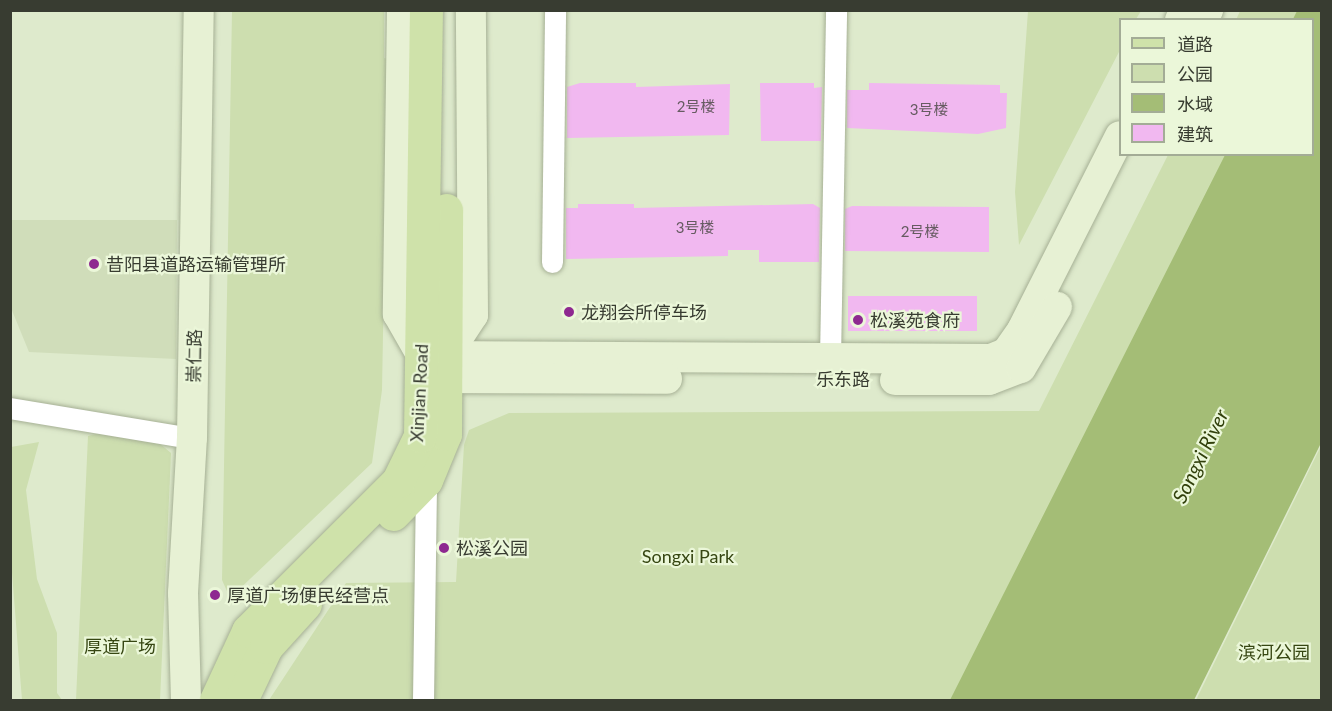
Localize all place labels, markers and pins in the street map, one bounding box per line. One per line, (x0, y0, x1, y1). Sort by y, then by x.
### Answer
place label: 昔阳县道路运输管理所 (106, 253, 286, 275)
marker: 昔阳县道路运输管理所 (87, 257, 101, 271)
place label: 龙翔会所停车场 (581, 301, 707, 323)
marker: 龙翔会所停车场 (562, 305, 576, 319)
place label: 松溪苑食府 (870, 309, 960, 331)
marker: 松溪苑食府 (851, 313, 865, 327)
place label: 松溪公园 (456, 537, 528, 559)
marker: 松溪公园 (437, 541, 451, 555)
place label: 厚道广场便民经营点 (227, 584, 389, 606)
marker: 厚道广场便民经营点 (208, 588, 222, 602)

